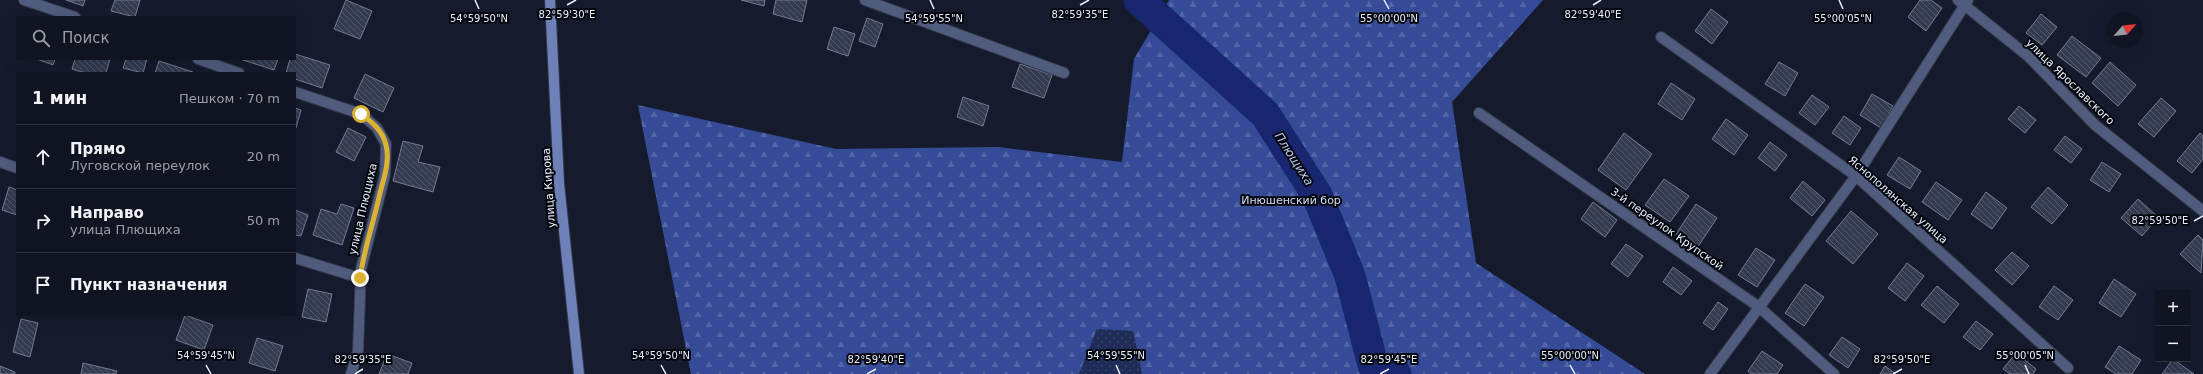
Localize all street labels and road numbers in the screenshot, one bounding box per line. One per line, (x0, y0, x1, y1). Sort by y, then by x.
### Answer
street label: улица Ярославского (2023, 36, 2117, 128)
street label: улица Кирова (540, 147, 558, 229)
street label: Яснополянская улица (1846, 153, 1950, 247)
street label: улица Плющиха (346, 162, 380, 256)
street label: 3-й переулок Крупской (1608, 185, 1726, 273)

